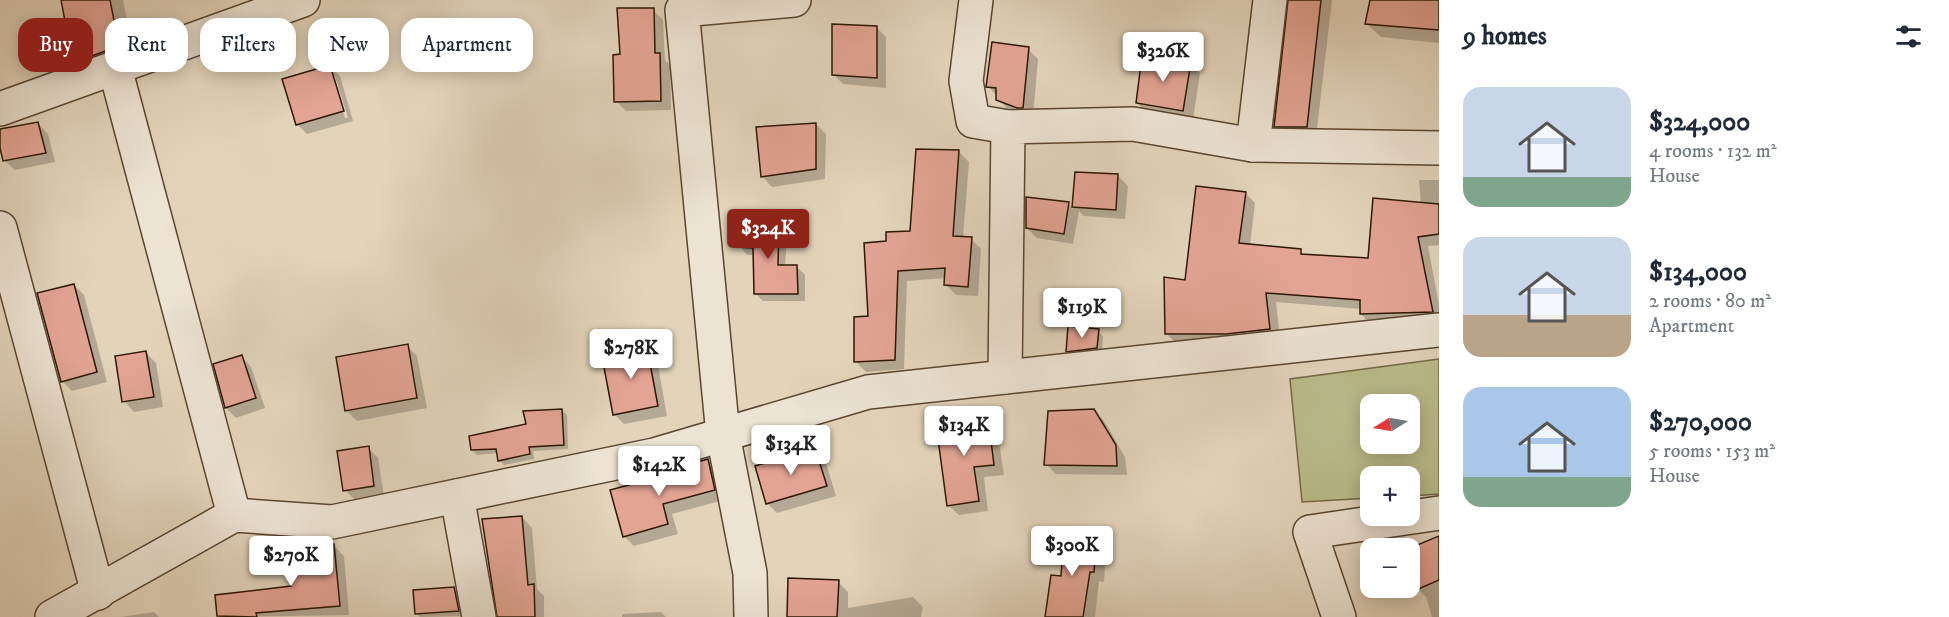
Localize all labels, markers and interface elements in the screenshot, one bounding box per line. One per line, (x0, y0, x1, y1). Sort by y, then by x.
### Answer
chip: Buy (18, 18, 93, 72)
chip: Rent (105, 18, 188, 72)
chip: Filters (200, 18, 296, 72)
chip: New (308, 18, 389, 72)
chip: Apartment (401, 18, 533, 72)
text: 9 homes (1463, 20, 1547, 53)
icon: filters (1892, 20, 1925, 53)
pin: $326K (1121, 32, 1205, 83)
text: $326K (1137, 39, 1189, 64)
text: $324,000 (1649, 106, 1750, 139)
icon: home (1511, 111, 1583, 183)
text: 4 rooms · 132 m² (1649, 139, 1777, 164)
text: House (1649, 164, 1700, 189)
pin: $324K (726, 209, 810, 260)
text: $324K (741, 216, 795, 241)
text: $134,000 (1649, 256, 1747, 289)
icon: home (1511, 261, 1583, 333)
pin: $119K (1040, 288, 1124, 339)
text: 2 rooms · 80 m² (1649, 289, 1771, 314)
text: $119K (1057, 295, 1107, 320)
text: Apartment (1649, 314, 1734, 339)
pin: $278K (589, 329, 673, 380)
text: $278K (604, 336, 658, 361)
north arrow (1360, 394, 1420, 454)
map controls (1360, 394, 1420, 598)
pin: $134K (922, 406, 1006, 457)
text: $270,000 (1649, 406, 1752, 439)
icon: home (1511, 411, 1583, 483)
text: $134K (938, 413, 990, 438)
pin: $134K (749, 425, 833, 476)
text: $134K (765, 432, 817, 457)
text: 5 rooms · 153 m² (1649, 439, 1775, 464)
pin: $142K (617, 446, 701, 497)
text: $142K (632, 453, 686, 478)
text: House (1649, 464, 1700, 489)
button: + (1360, 466, 1420, 526)
pin: $300K (1030, 526, 1114, 577)
text: $300K (1045, 533, 1099, 558)
pin: $270K (249, 536, 333, 587)
button: − (1360, 538, 1420, 598)
text: $270K (263, 543, 319, 568)

